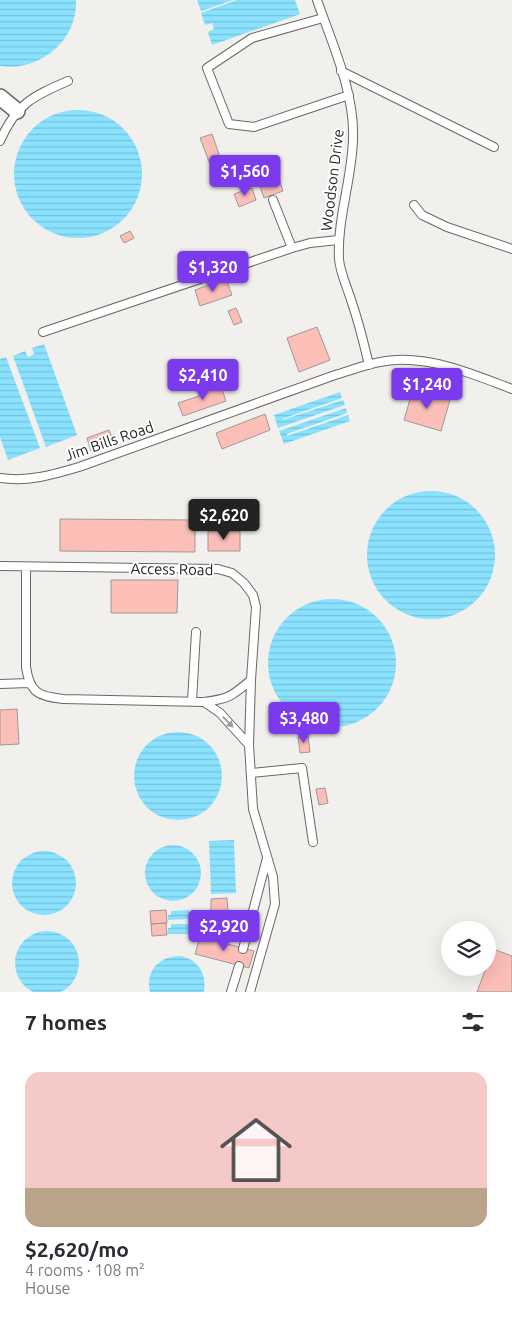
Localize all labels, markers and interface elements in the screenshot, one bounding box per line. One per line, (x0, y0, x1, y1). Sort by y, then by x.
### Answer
street label: Woodson Drive (317, 128, 347, 232)
pin: $1,560 (204, 154, 286, 197)
text: $1,560 (220, 162, 270, 180)
pin: $1,320 (172, 250, 254, 293)
text: $1,320 (188, 258, 238, 276)
pin: $2,410 (162, 358, 244, 401)
text: $2,410 (178, 366, 228, 384)
pin: $1,240 (386, 368, 468, 410)
text: $1,240 (402, 375, 452, 393)
street label: Jim Bills Road (62, 418, 156, 464)
pin: $2,620 (183, 498, 265, 541)
text: $2,620 (199, 506, 249, 524)
street label: Access Road (130, 560, 214, 578)
pin: $3,480 (263, 702, 345, 744)
text: $3,480 (279, 709, 329, 727)
one-way arrow (222, 715, 234, 727)
pin: $2,920 (183, 910, 265, 952)
text: $2,920 (199, 917, 249, 935)
map controls (441, 921, 496, 976)
button: layers (441, 921, 496, 976)
icon: filters (459, 1008, 487, 1036)
text: 7 homes (25, 1010, 107, 1034)
icon: home (211, 1105, 301, 1195)
text: $2,620/mo (25, 1237, 129, 1261)
text: 4 rooms · 108 m² (25, 1261, 145, 1279)
text: House (25, 1279, 70, 1297)

